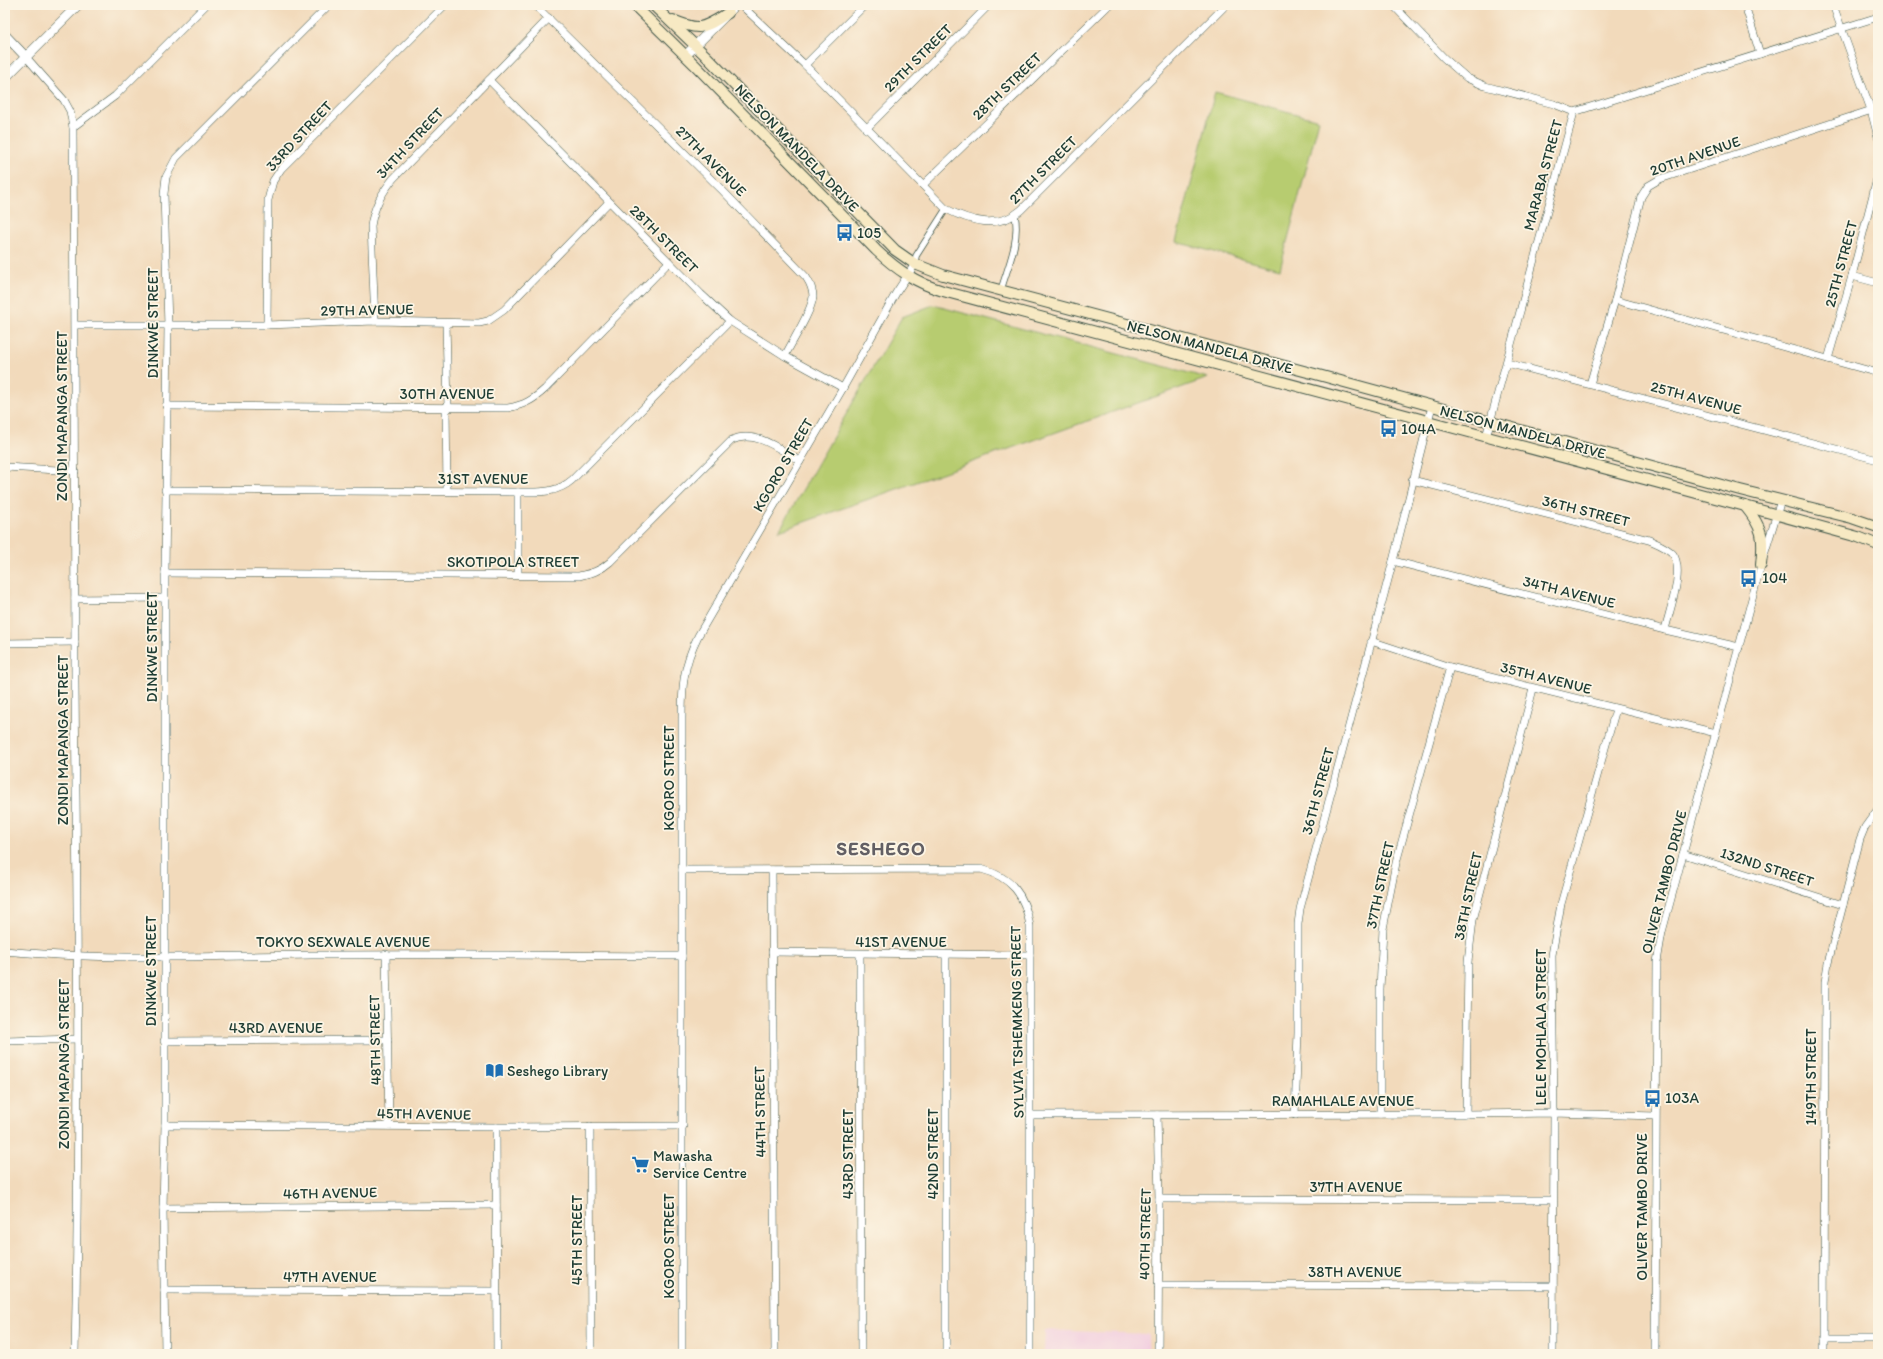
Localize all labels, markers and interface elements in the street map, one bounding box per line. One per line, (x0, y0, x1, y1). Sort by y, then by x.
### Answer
street label: 29TH STREET (880, 20, 956, 96)
street label: 28TH STREET (969, 48, 1046, 124)
street label: NELSON MANDELA DRIVE (731, 80, 863, 216)
street label: 33RD STREET (262, 97, 337, 175)
street label: 34TH STREET (373, 103, 448, 182)
street label: MARABA STREET (1520, 117, 1567, 233)
street label: 27TH AVENUE (672, 122, 750, 200)
street label: 27TH STREET (1005, 132, 1081, 208)
street label: 20TH AVENUE (1647, 132, 1743, 180)
street label: 28TH STREET (626, 201, 702, 277)
street label: 25TH STREET (1821, 218, 1861, 309)
bus stop icon: 105 (834, 223, 854, 243)
place label: 105 (857, 224, 881, 242)
street label: DINKWE STREET (144, 267, 162, 378)
street label: 29TH AVENUE (320, 300, 414, 320)
street label: NELSON MANDELA DRIVE (1125, 316, 1295, 378)
street label: ZONDI MAPANGA STREET (53, 330, 71, 501)
street label: 25TH AVENUE (1649, 377, 1743, 419)
street label: 30TH AVENUE (400, 385, 494, 403)
street label: NELSON MANDELA DRIVE (1438, 401, 1608, 463)
street label: KGORO STREET (749, 414, 817, 515)
bus stop icon: 104A (1378, 419, 1398, 439)
place label: 104A (1401, 420, 1436, 438)
street label: 31ST AVENUE (438, 470, 528, 488)
street label: 36TH STREET (1540, 491, 1632, 531)
street label: SKOTIPOLA STREET (447, 553, 580, 571)
bus stop icon: 104 (1739, 568, 1759, 588)
place label: 104 (1762, 569, 1787, 587)
street label: 34TH AVENUE (1521, 572, 1617, 612)
street label: DINKWE STREET (143, 591, 161, 702)
street label: ZONDI MAPANGA STREET (54, 654, 72, 825)
street label: 35TH AVENUE (1499, 658, 1593, 698)
street label: KGORO STREET (660, 725, 678, 831)
street label: 36TH STREET (1298, 745, 1338, 837)
street label: OLIVER TAMBO DRIVE (1637, 808, 1691, 956)
district label: SESHEGO (836, 837, 926, 860)
street label: 37TH STREET (1362, 839, 1398, 930)
street label: 132ND STREET (1718, 843, 1817, 891)
street label: 38TH STREET (1450, 850, 1486, 942)
street label: DINKWE STREET (142, 915, 160, 1026)
street label: SYLVIA TSHEMKENG STREET (1006, 925, 1028, 1118)
street label: TOKYO SEXWALE AVENUE (256, 933, 430, 951)
street label: 41ST AVENUE (855, 933, 947, 951)
street label: LELE MOHLALA STREET (1532, 948, 1550, 1105)
street label: ZONDI MAPANGA STREET (55, 978, 73, 1149)
street label: 48TH STREET (365, 994, 385, 1085)
street label: 43RD AVENUE (229, 1019, 323, 1037)
street label: 149TH STREET (1802, 1028, 1820, 1126)
library icon: Seshego Library (484, 1061, 504, 1081)
place label: Seshego Library (507, 1062, 608, 1080)
street label: 44TH STREET (750, 1066, 770, 1158)
bus stop icon: 103A (1642, 1088, 1662, 1108)
place label: 103A (1665, 1089, 1699, 1107)
street label: RAMAHLALE AVENUE (1272, 1092, 1414, 1110)
street label: 45TH AVENUE (377, 1104, 471, 1124)
street label: 43RD STREET (839, 1108, 857, 1199)
street label: 42ND STREET (924, 1108, 942, 1200)
street label: OLIVER TAMBO DRIVE (1633, 1133, 1651, 1281)
place label: Mawasha Service Centre (653, 1147, 747, 1182)
supermarket icon: Mawasha Service Centre (630, 1155, 650, 1175)
street label: 37TH AVENUE (1310, 1178, 1402, 1196)
street label: 46TH AVENUE (283, 1183, 377, 1203)
street label: 40TH STREET (1135, 1187, 1155, 1280)
street label: KGORO STREET (660, 1193, 678, 1299)
street label: 45TH STREET (568, 1194, 586, 1285)
street label: 38TH AVENUE (1308, 1263, 1402, 1281)
street label: 47TH AVENUE (283, 1268, 377, 1286)

